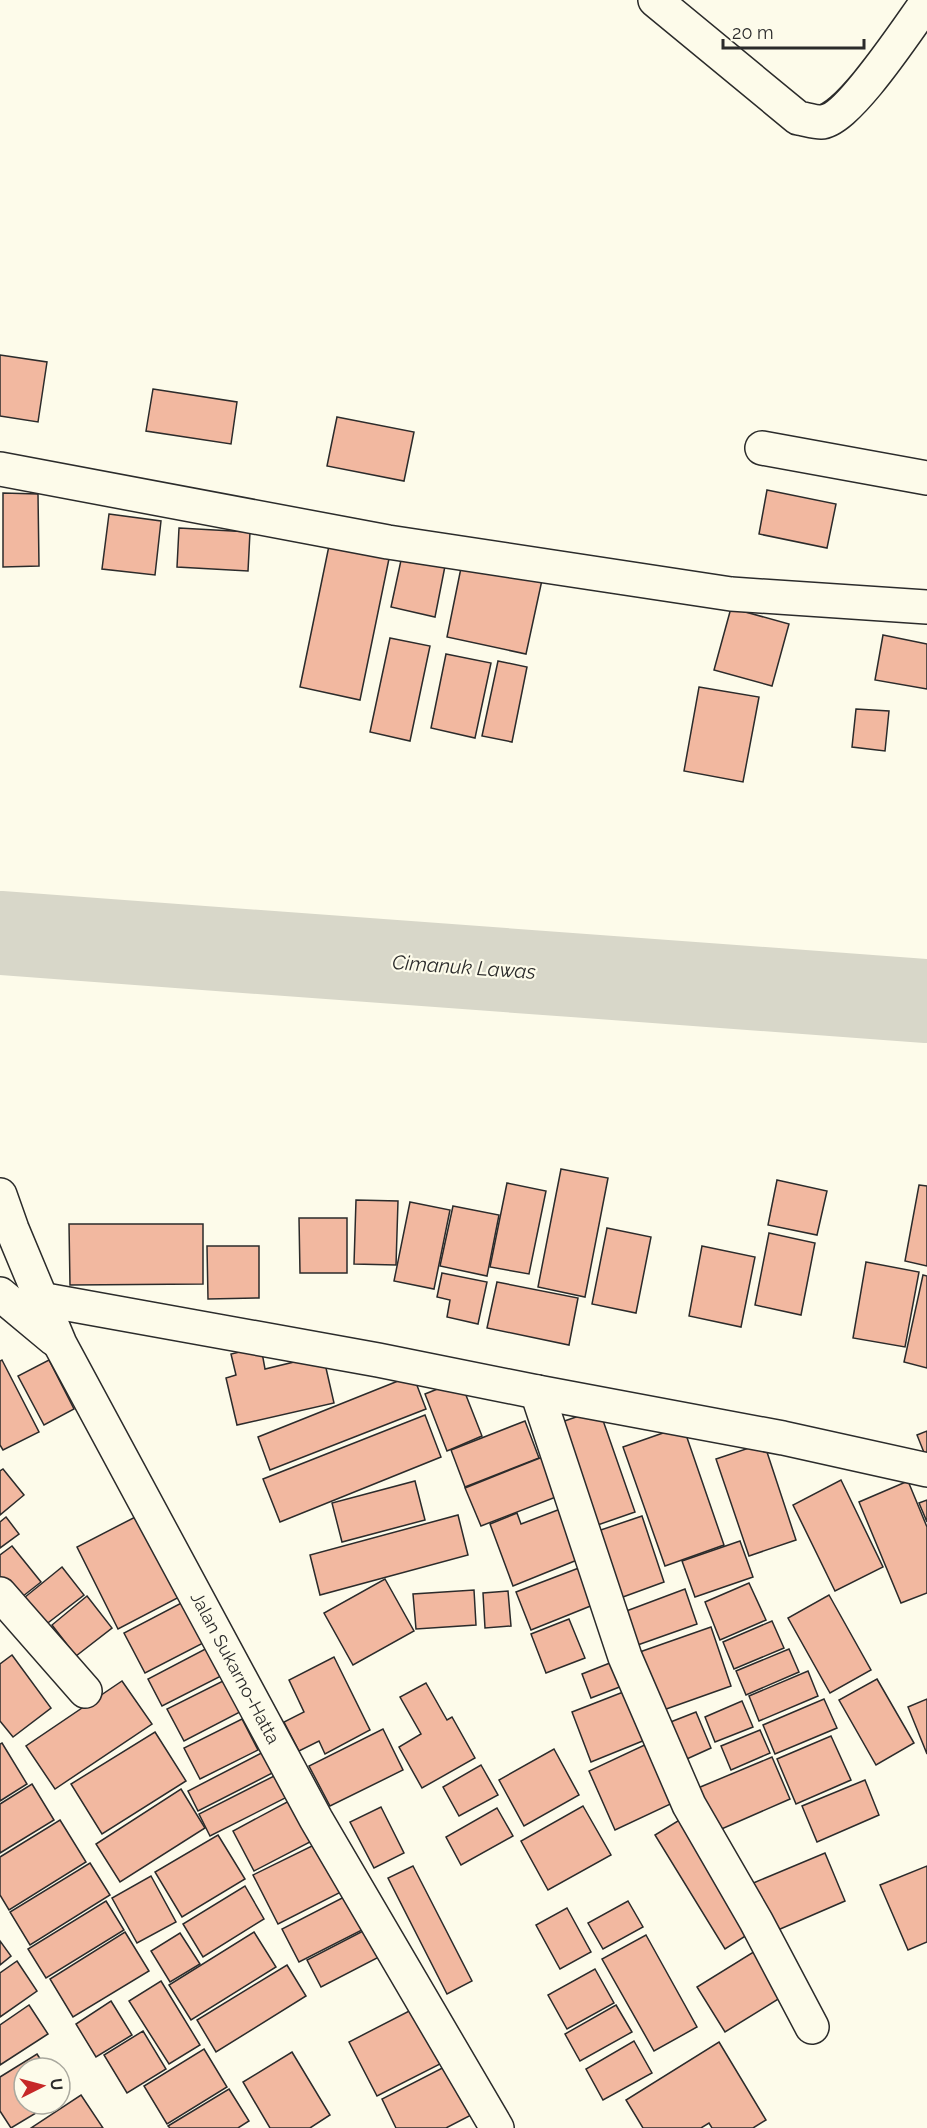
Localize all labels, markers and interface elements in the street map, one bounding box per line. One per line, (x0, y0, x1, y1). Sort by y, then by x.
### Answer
scale bar (723, 12, 864, 50)
text: 20 m (732, 22, 774, 43)
water label: Cimanuk Lawas (391, 950, 537, 984)
street label: Jalan Sukarno-Hatta (187, 1588, 284, 1747)
north arrow (12, 2056, 72, 2116)
text: U (46, 2078, 66, 2091)

